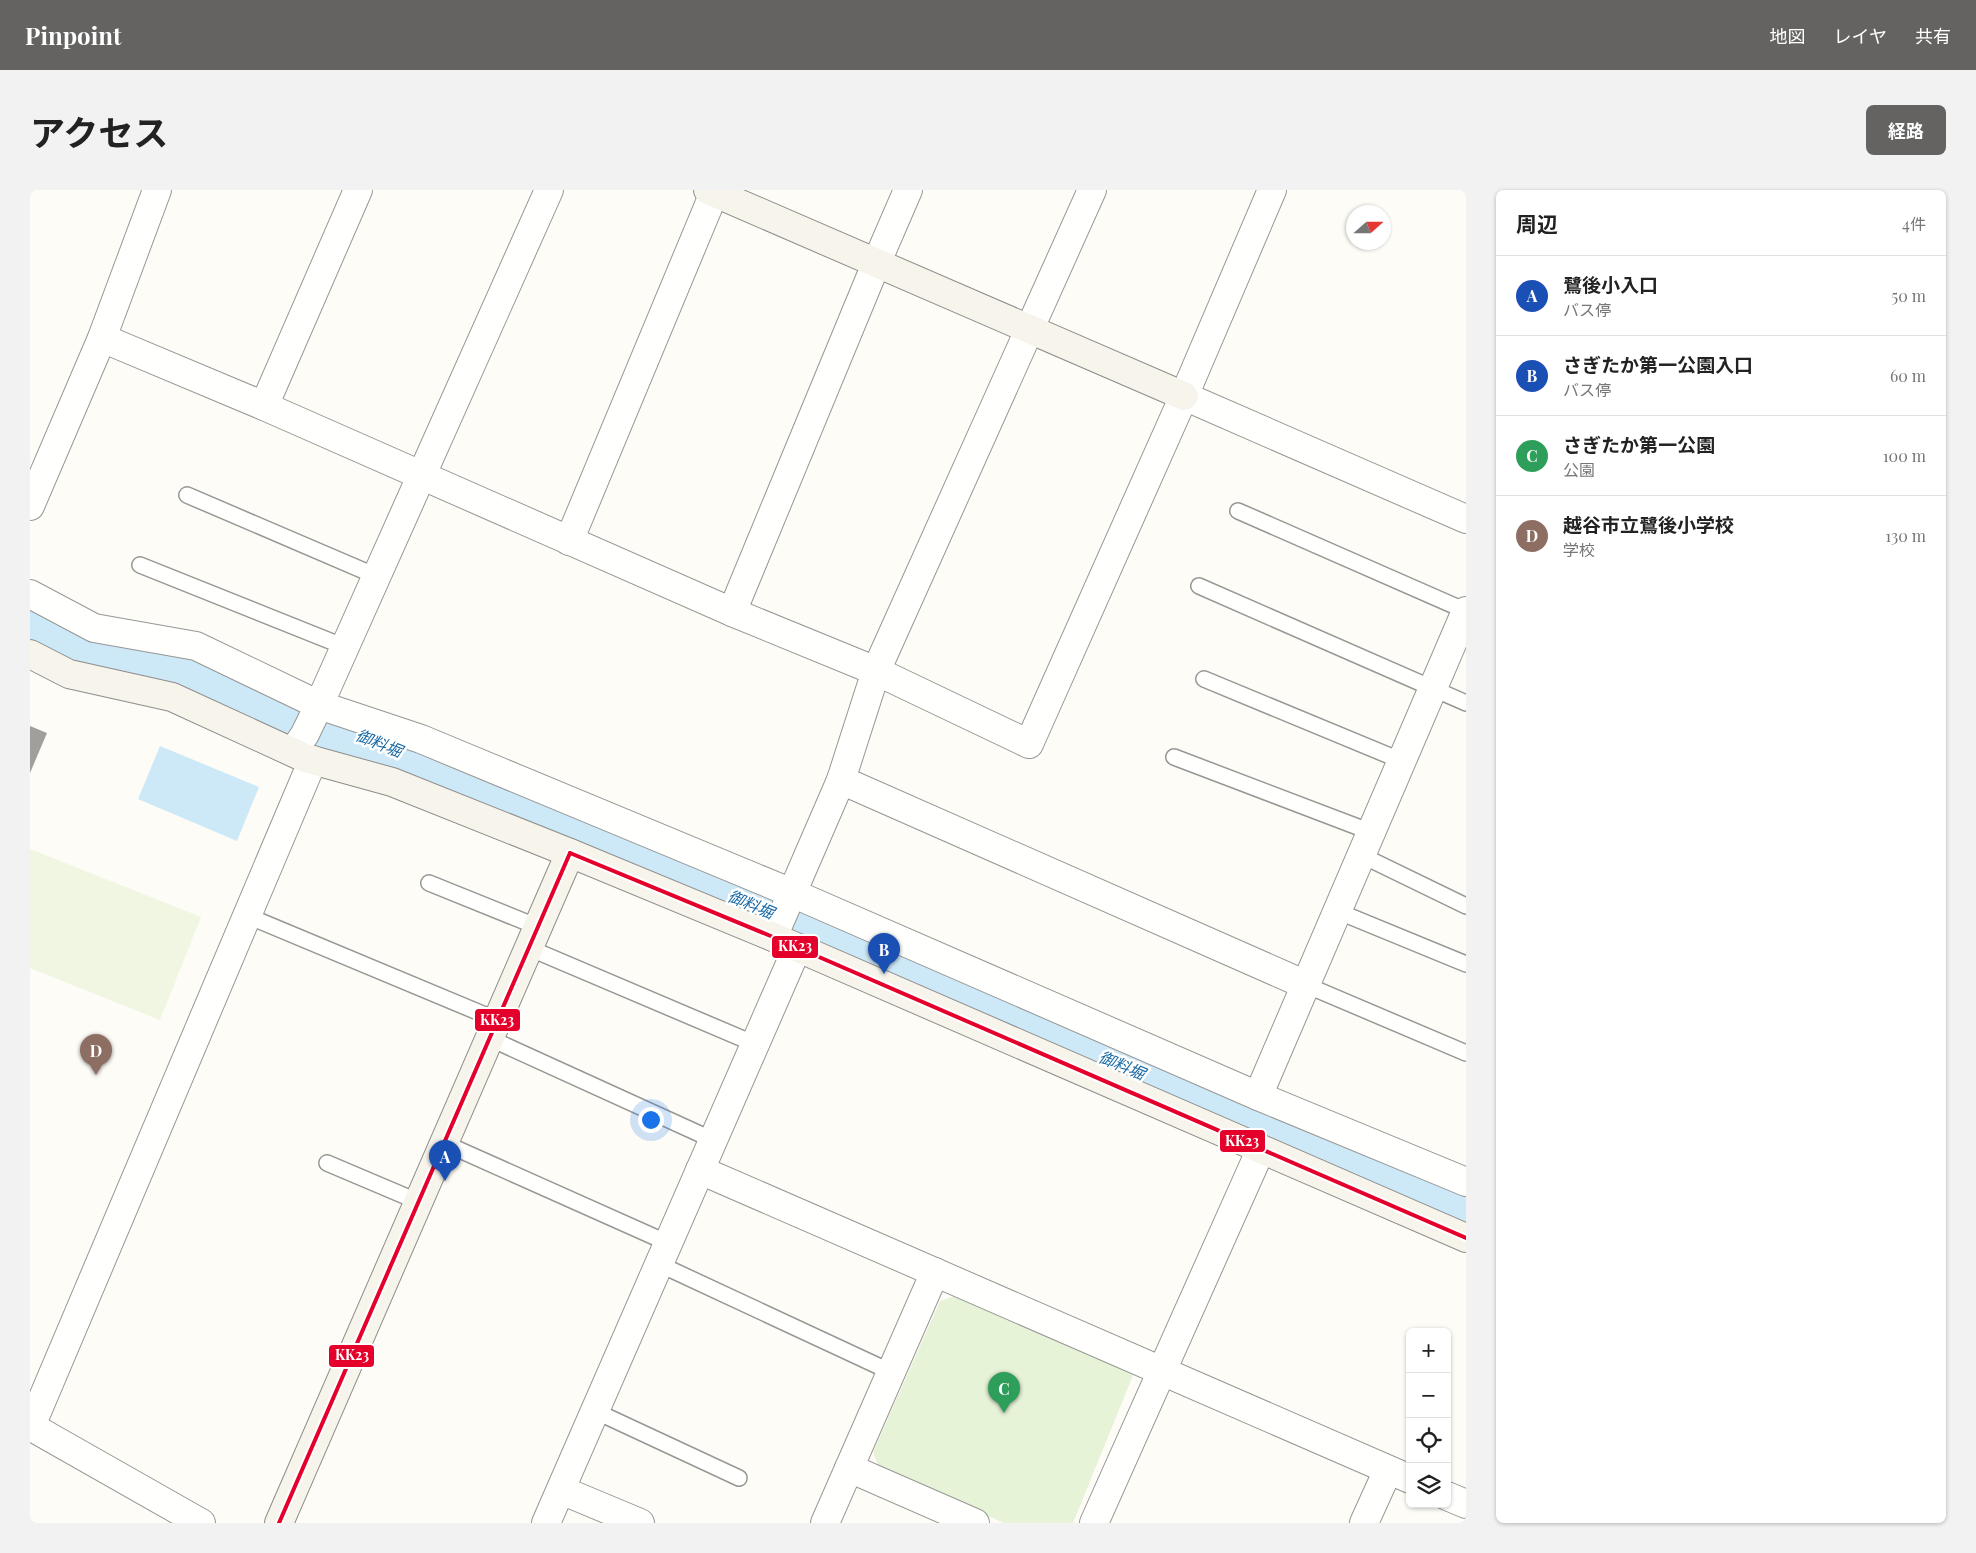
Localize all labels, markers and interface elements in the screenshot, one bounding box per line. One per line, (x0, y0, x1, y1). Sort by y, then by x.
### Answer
text: Pinpoint (25, 19, 121, 51)
text: 地図 (1770, 24, 1806, 48)
text: レイヤ (1834, 24, 1887, 48)
text: 共有 (1915, 24, 1951, 48)
button: 経路 (1866, 105, 1946, 155)
text: アクセス (30, 108, 168, 155)
north arrow (1346, 205, 1391, 250)
text: 周辺 (1516, 209, 1558, 237)
text: 4件 (1902, 213, 1926, 234)
text: 鷺後小入口 (1563, 271, 1658, 297)
text: A (1527, 285, 1537, 306)
text: 50 m (1892, 285, 1926, 306)
text: バス停 (1563, 299, 1611, 320)
text: さぎたか第一公園入口 (1563, 351, 1753, 377)
text: B (1527, 365, 1537, 386)
text: 60 m (1890, 365, 1926, 386)
text: バス停 (1563, 379, 1611, 400)
text: さぎたか第一公園 (1563, 431, 1715, 457)
text: C (1526, 445, 1538, 466)
text: 100 m (1883, 445, 1926, 466)
text: 公園 (1563, 459, 1595, 480)
text: 越谷市立鷺後小学校 (1563, 511, 1734, 537)
text: D (1526, 525, 1538, 546)
text: 130 m (1885, 525, 1926, 546)
text: 学校 (1563, 539, 1595, 560)
water label: 御料堀 (353, 724, 408, 762)
water label: 御料堀 (725, 884, 780, 924)
pin: B (868, 933, 900, 974)
line badge: KK23 (771, 935, 819, 959)
text: KK23 (778, 936, 812, 955)
line badge: KK23 (474, 1008, 521, 1032)
text: KK23 (480, 1010, 514, 1029)
pin: D (80, 1034, 112, 1075)
water label: 御料堀 (1096, 1045, 1151, 1085)
your location (638, 1107, 664, 1133)
line badge: KK23 (1219, 1129, 1266, 1153)
text: KK23 (1225, 1131, 1259, 1150)
pin: A (429, 1140, 461, 1181)
map controls (1406, 1328, 1451, 1508)
button: + (1406, 1328, 1451, 1373)
line badge: KK23 (328, 1344, 375, 1368)
text: KK23 (335, 1345, 369, 1364)
pin: C (988, 1372, 1020, 1413)
button: − (1406, 1373, 1451, 1418)
button: locate (1406, 1418, 1451, 1463)
button: layers (1406, 1463, 1451, 1508)

